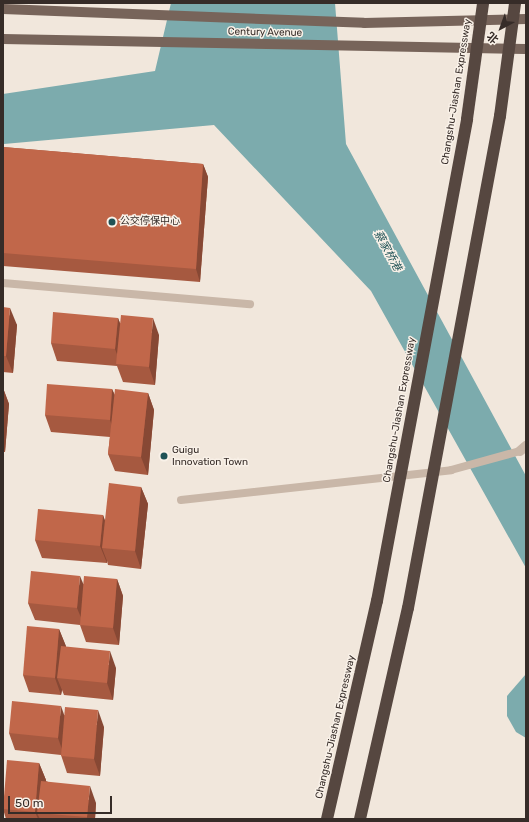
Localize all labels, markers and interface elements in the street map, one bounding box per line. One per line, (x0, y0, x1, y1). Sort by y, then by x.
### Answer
north arrow (481, 8, 521, 48)
street label: Changshu-Jiashan Expressway (440, 18, 474, 166)
street label: Century Avenue (227, 26, 303, 40)
text: 北 (484, 29, 501, 46)
place label: 公交停保中心 (120, 216, 180, 228)
marker: 公交停保中心 (107, 217, 117, 227)
water label: 蔡家桥港 (371, 229, 403, 273)
street label: Changshu-Jiashan Expressway (381, 336, 419, 484)
place label: Guigu Innovation Town (172, 444, 248, 468)
marker: Guigu Innovation Town (159, 451, 169, 461)
street label: Changshu-Jiashan Expressway (314, 654, 358, 800)
scale bar (10, 788, 114, 814)
text: 50 m (15, 796, 43, 810)

